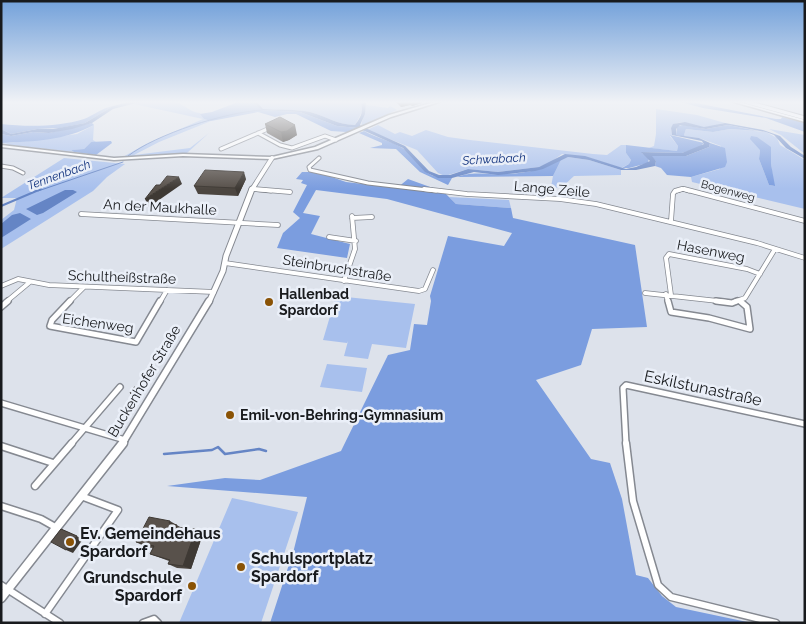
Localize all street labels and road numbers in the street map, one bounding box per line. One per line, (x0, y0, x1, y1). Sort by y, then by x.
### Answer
street label: Lange Zeile (513, 178, 591, 200)
street label: Bogenweg (700, 178, 756, 204)
street label: An der Maukhalle (103, 196, 217, 218)
street label: Hasenweg (676, 237, 746, 265)
street label: Steinbruchstraße (281, 251, 393, 285)
street label: Schultheißstraße (68, 267, 176, 287)
street label: Eichenweg (61, 310, 135, 336)
street label: Buckenhofer Straße (104, 322, 184, 440)
street label: Eskilstunastraße (642, 366, 764, 410)

